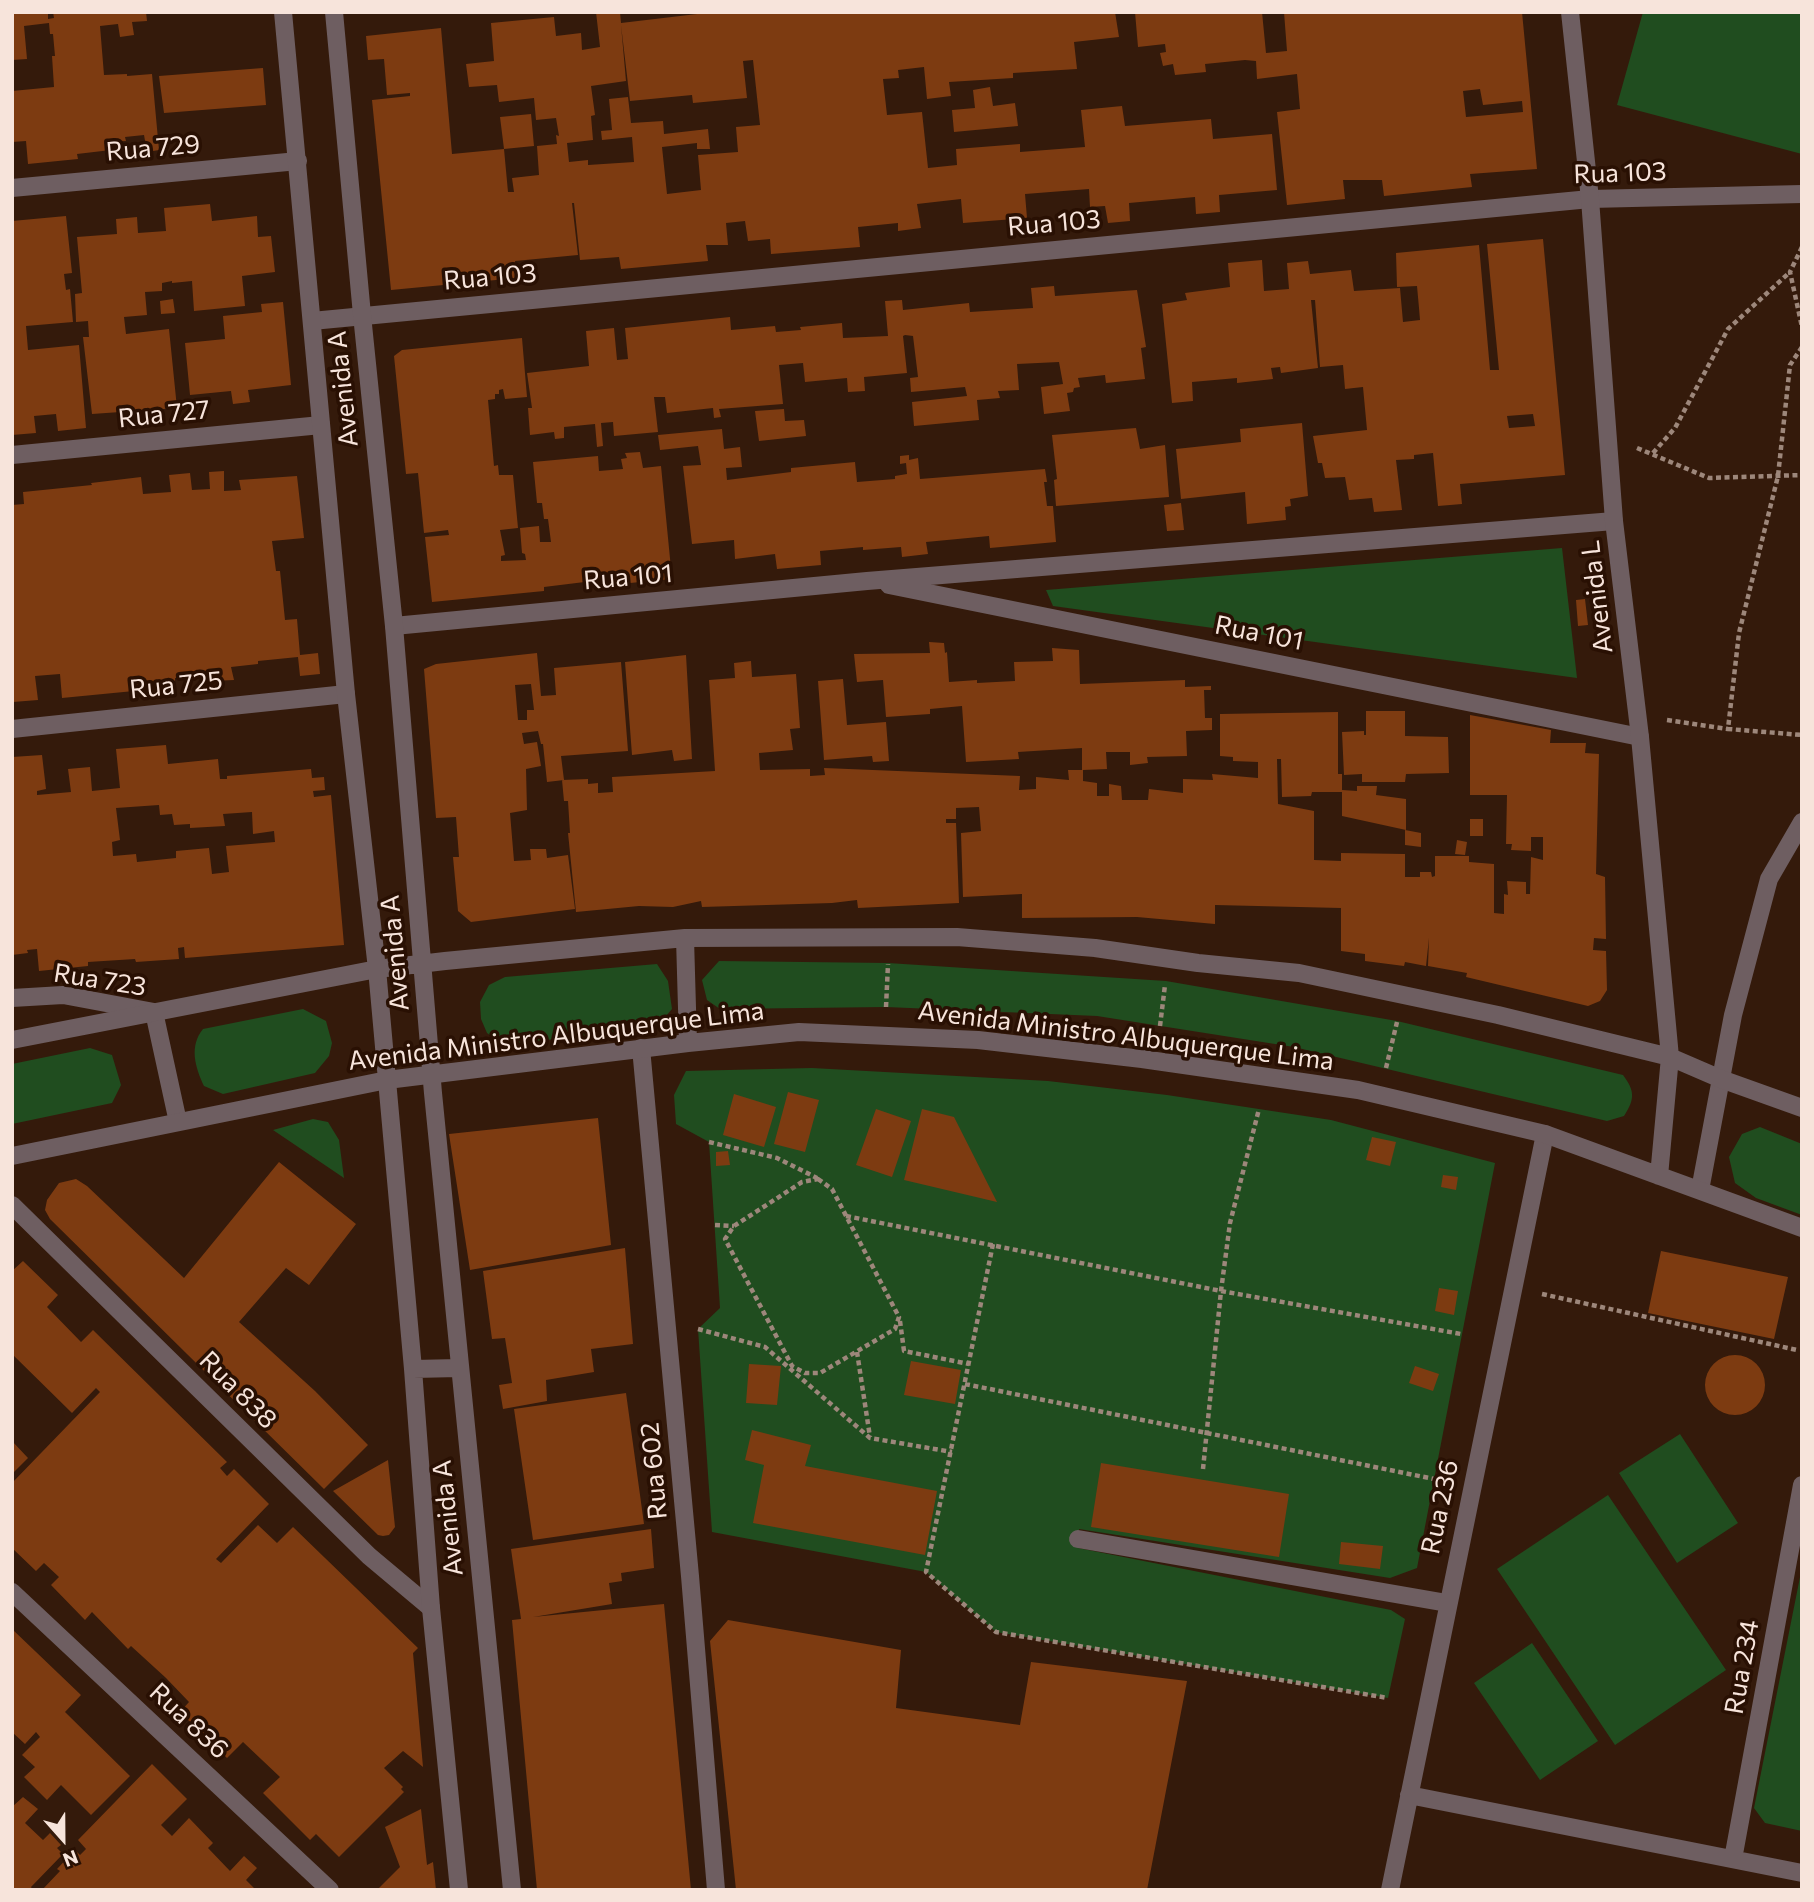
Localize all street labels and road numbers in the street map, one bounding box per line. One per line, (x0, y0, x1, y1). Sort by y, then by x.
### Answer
street label: Rua 729 (105, 128, 201, 168)
street label: Rua 103 (1573, 156, 1667, 190)
street label: Rua 103 (1006, 203, 1102, 243)
street label: Rua 103 (442, 257, 538, 297)
street label: Avenida A (321, 329, 365, 449)
street label: Rua 727 (117, 394, 211, 434)
street label: Avenida L (1575, 539, 1619, 655)
street label: Rua 101 (582, 558, 674, 596)
street label: Rua 101 (1212, 609, 1306, 657)
street label: Rua 725 (128, 665, 224, 705)
street label: Avenida A (374, 894, 416, 1012)
street label: Rua 723 (51, 957, 149, 1003)
street label: Avenida Ministro Albuquerque Lima (346, 995, 766, 1077)
street label: Avenida Ministro Albuquerque Lima (916, 995, 1336, 1077)
street label: Rua 838 (193, 1345, 283, 1435)
street label: Rua 602 (634, 1421, 674, 1521)
street label: Rua 236 (1415, 1457, 1465, 1557)
street label: Avenida A (426, 1458, 470, 1578)
street label: Rua 234 (1718, 1617, 1766, 1717)
street label: Rua 836 (143, 1677, 235, 1765)

